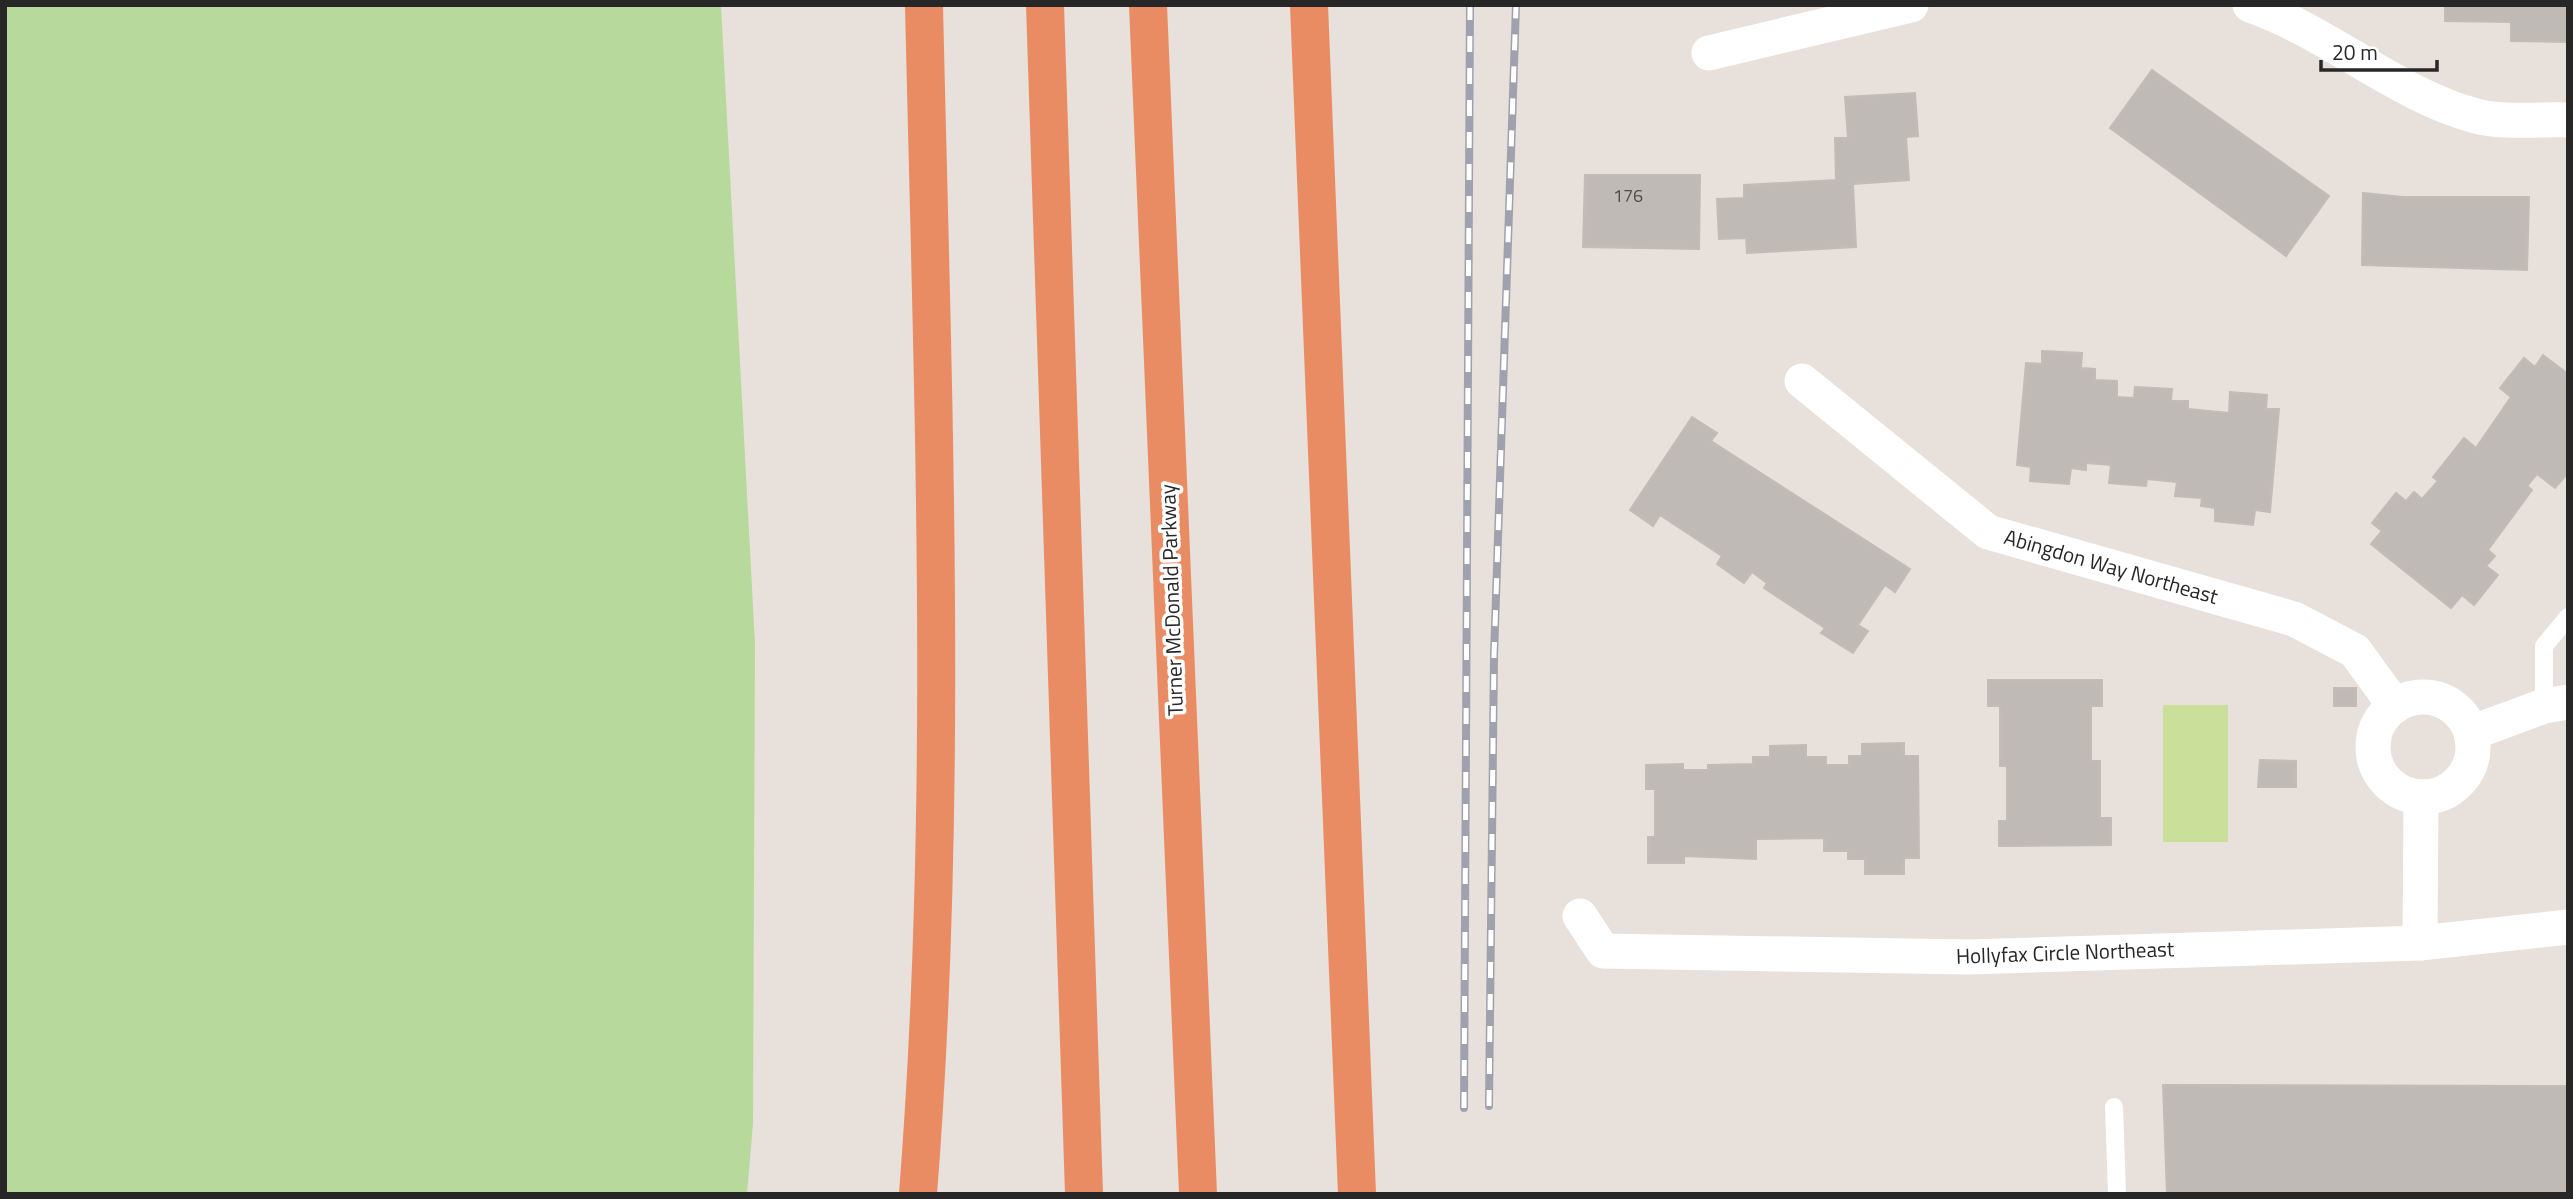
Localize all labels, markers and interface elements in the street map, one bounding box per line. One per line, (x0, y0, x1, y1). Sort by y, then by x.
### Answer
scale bar (2321, 28, 2436, 72)
text: 20 m (2332, 36, 2378, 68)
house number: 176 (1613, 182, 1643, 209)
street label: Turner McDonald Parkway (1151, 484, 1191, 716)
street label: Abingdon Way Northeast (2001, 520, 2223, 612)
street label: Hollyfax Circle Northeast (1955, 932, 2175, 972)

